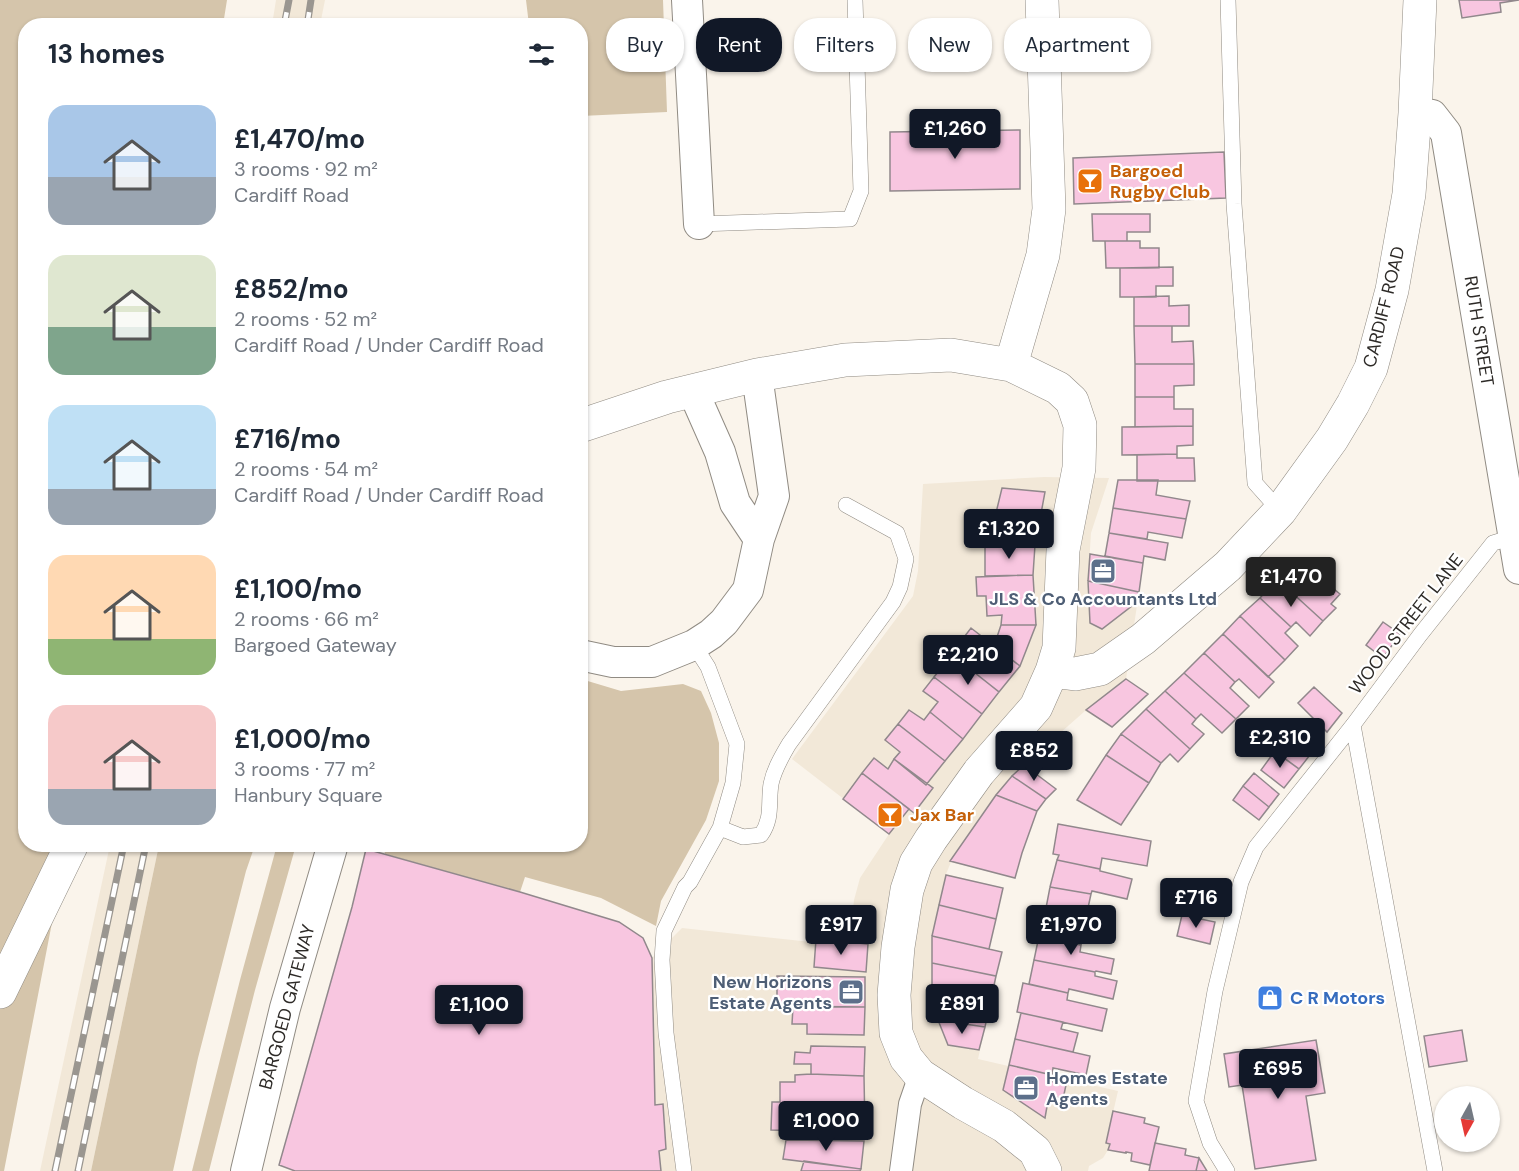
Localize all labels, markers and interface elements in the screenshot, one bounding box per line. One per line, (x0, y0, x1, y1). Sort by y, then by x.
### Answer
chip: Buy (606, 18, 684, 72)
chip: Rent (696, 18, 782, 72)
chip: Filters (794, 18, 896, 72)
chip: New (908, 18, 992, 72)
chip: Apartment (1004, 18, 1151, 72)
text: 13 homes (48, 37, 165, 71)
icon: filters (525, 38, 558, 71)
pin: £1,260 (906, 109, 1004, 160)
text: £1,260 (923, 115, 987, 141)
text: £1,470/mo (234, 122, 365, 156)
icon: home (96, 129, 168, 201)
text: 3 rooms · 92 m² (234, 156, 378, 182)
place label: Bargoed Rugby Club (1110, 159, 1210, 204)
bar icon: Bargoed Rugby Club (1075, 166, 1105, 196)
text: Cardiff Road (234, 182, 349, 208)
street label: CARDIFF ROAD (1357, 244, 1411, 370)
text: £852/mo (234, 272, 349, 306)
street label: RUTH STREET (1458, 274, 1500, 388)
icon: home (96, 279, 168, 351)
text: 2 rooms · 52 m² (234, 306, 377, 332)
text: Cardiff Road / Under Cardiff Road (234, 332, 544, 358)
text: £716/mo (234, 422, 341, 456)
icon: home (96, 429, 168, 501)
text: 2 rooms · 54 m² (234, 456, 378, 482)
text: Cardiff Road / Under Cardiff Road (234, 482, 544, 508)
pin: £1,320 (960, 509, 1058, 560)
text: £1,320 (978, 515, 1040, 541)
street label: WOOD STREET LANE (1344, 549, 1468, 699)
office icon: JLS & Co Accountants Ltd (1088, 556, 1118, 586)
pin: £1,470 (1242, 557, 1340, 608)
text: £1,470 (1260, 563, 1322, 589)
text: £1,100/mo (234, 572, 362, 606)
icon: home (96, 579, 168, 651)
place label: JLS & Co Accountants Ltd (989, 587, 1217, 611)
text: 2 rooms · 66 m² (234, 606, 379, 632)
text: Bargoed Gateway (234, 632, 397, 658)
pin: £2,210 (919, 635, 1017, 686)
text: £2,210 (937, 641, 999, 667)
pin: £2,310 (1231, 718, 1329, 769)
text: £1,000/mo (234, 722, 371, 756)
text: £2,310 (1249, 724, 1311, 750)
icon: home (96, 729, 168, 801)
pin: £852 (998, 731, 1070, 782)
text: £852 (1009, 737, 1059, 763)
text: 3 rooms · 77 m² (234, 756, 375, 782)
text: Hanbury Square (234, 782, 383, 808)
bar icon: Jax Bar (875, 800, 905, 830)
place label: Jax Bar (910, 803, 974, 827)
pin: £716 (1160, 878, 1232, 929)
text: £716 (1174, 884, 1218, 910)
pin: £917 (805, 905, 877, 956)
pin: £1,970 (1022, 905, 1120, 956)
text: £917 (819, 911, 863, 937)
text: £1,970 (1040, 911, 1102, 937)
street label: BARGOED GATEWAY (253, 921, 321, 1092)
place label: New Horizons Estate Agents (709, 970, 832, 1015)
office icon: New Horizons Estate Agents (836, 977, 866, 1007)
shop icon: C R Motors (1255, 983, 1285, 1013)
pin: £891 (926, 984, 998, 1035)
pin: £1,100 (430, 985, 528, 1036)
place label: C R Motors (1290, 986, 1385, 1010)
text: £891 (940, 990, 984, 1016)
text: £1,100 (449, 991, 509, 1017)
pin: £695 (1242, 1049, 1314, 1100)
text: £695 (1253, 1055, 1303, 1081)
place label: Homes Estate Agents (1046, 1066, 1168, 1111)
office icon: Homes Estate Agents (1011, 1073, 1041, 1103)
north arrow (1434, 1086, 1500, 1152)
map controls (1434, 1086, 1500, 1152)
pin: £1,000 (777, 1101, 875, 1152)
text: £1,000 (793, 1107, 859, 1133)

